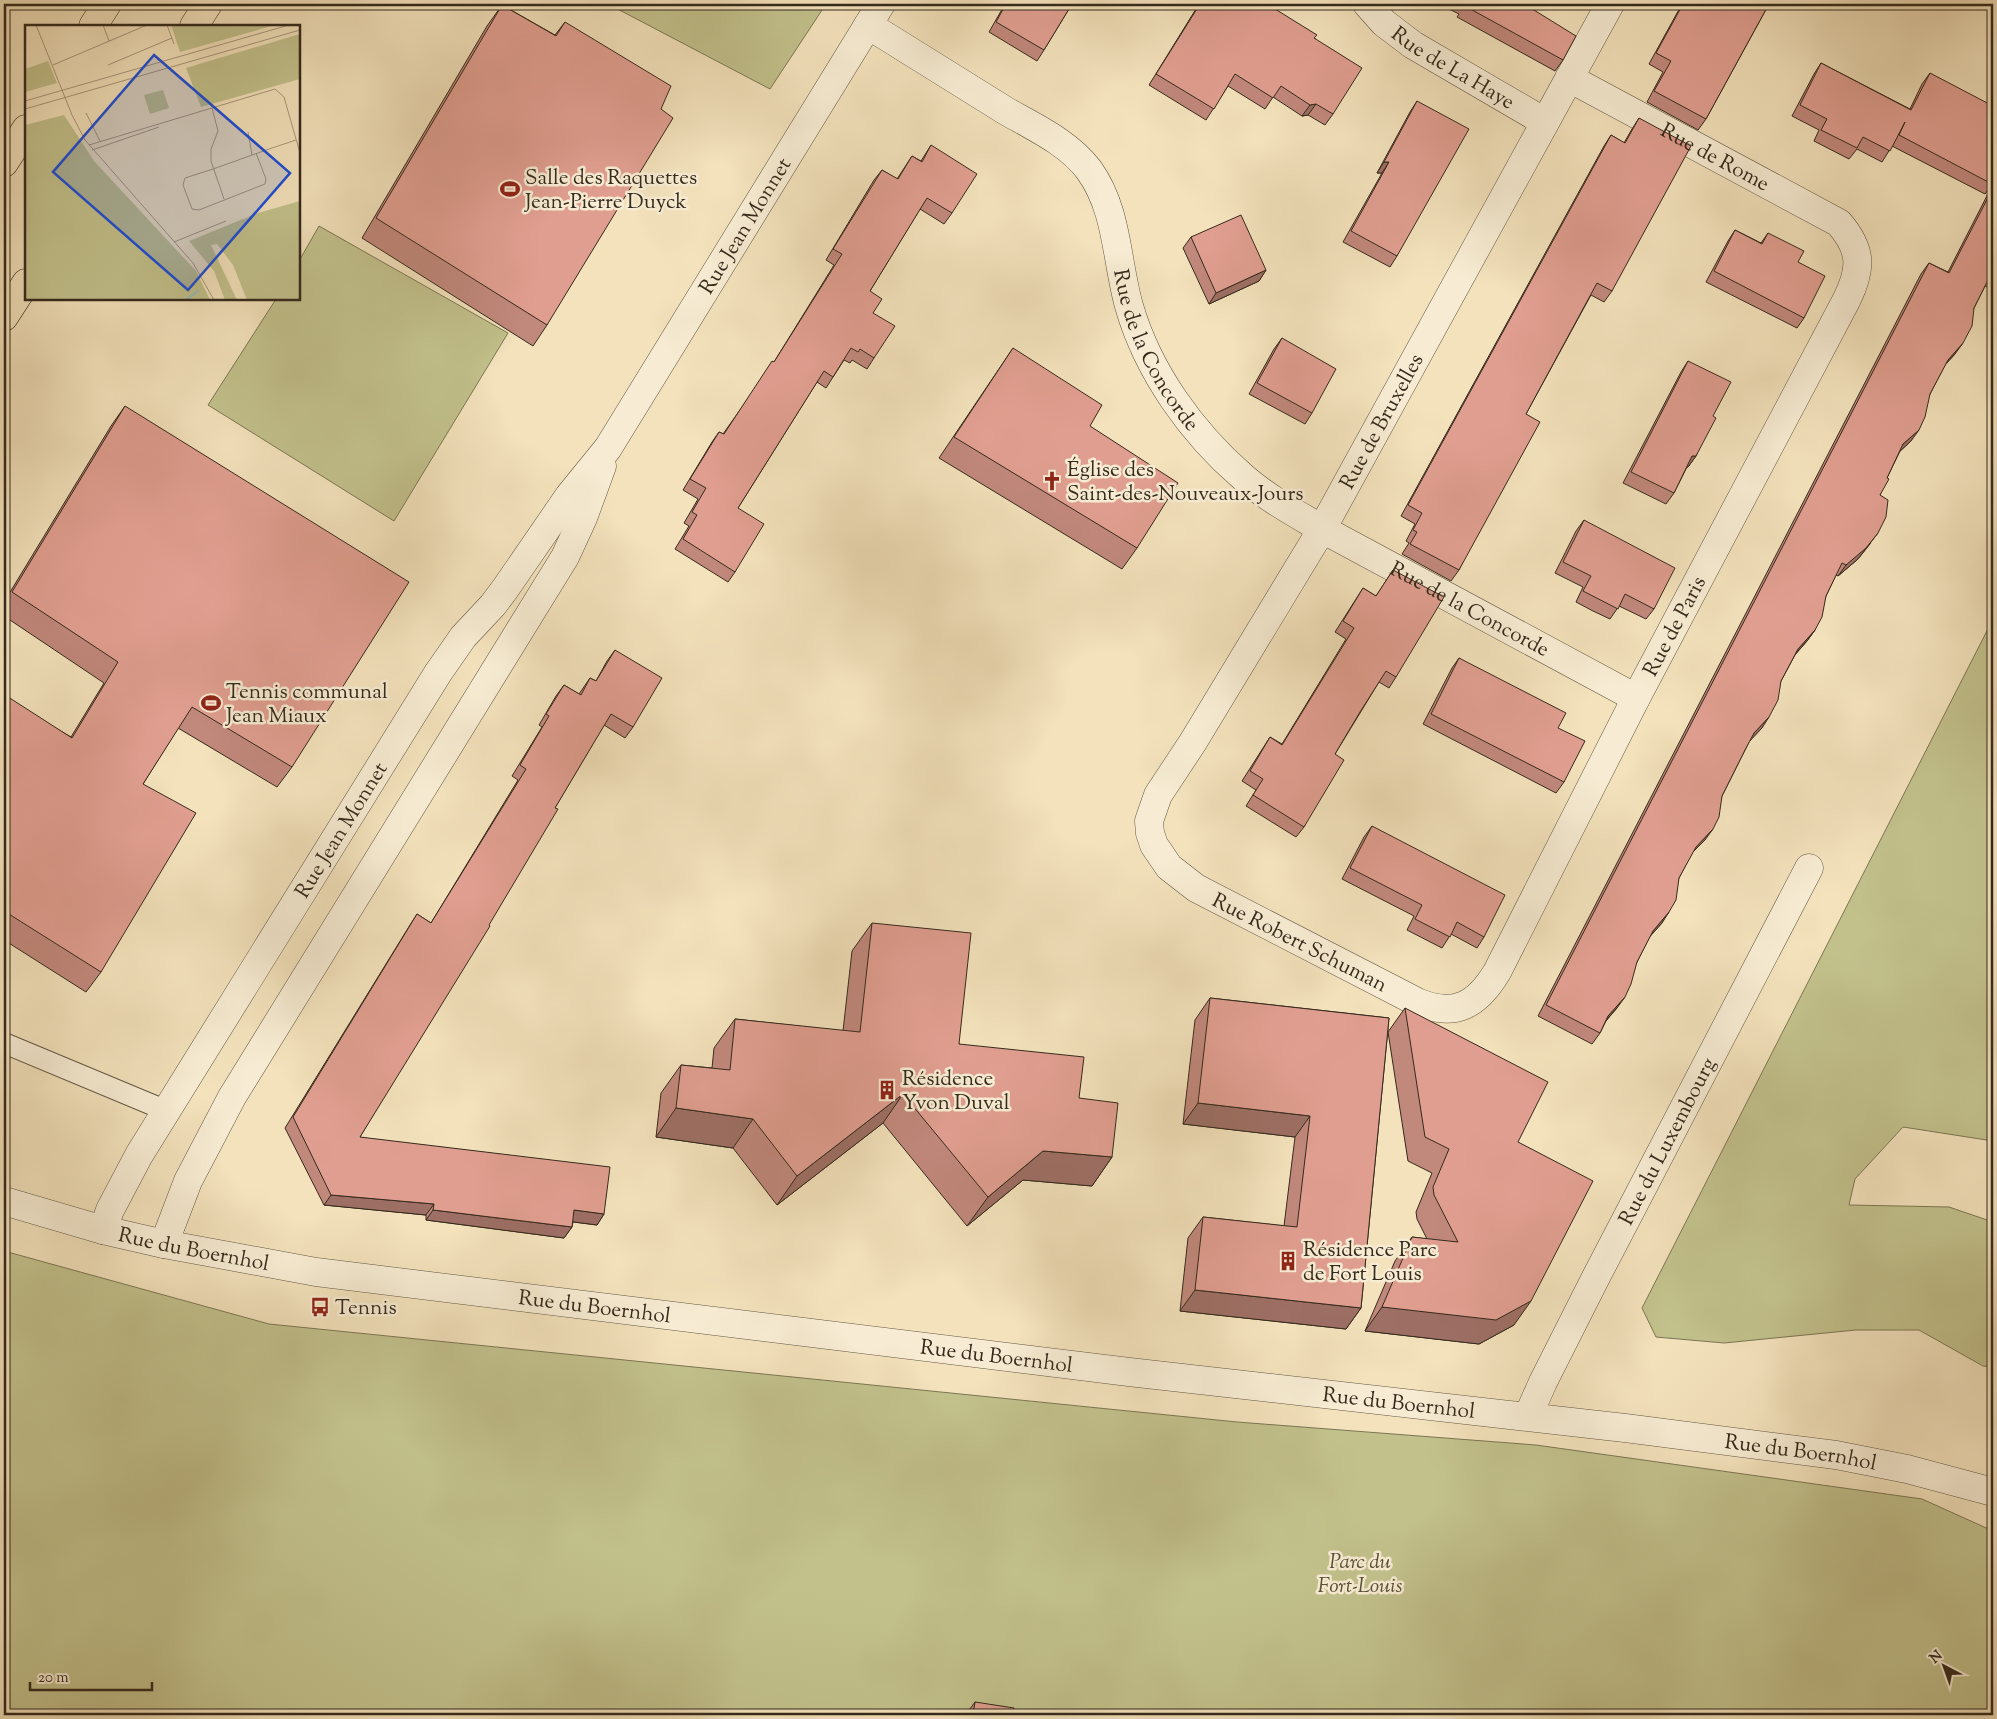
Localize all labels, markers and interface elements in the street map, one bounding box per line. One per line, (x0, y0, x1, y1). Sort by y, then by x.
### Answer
street label: Rue de La Haye (1384, 20, 1520, 118)
inset map (25, 25, 300, 300)
street label: Rue de Rome (1654, 117, 1774, 200)
street label: Rue Jean Monnet (693, 153, 800, 301)
place label: Salle des Raquettes Jean-Pierre Duyck (524, 164, 697, 218)
sports icon: Salle des Raquettes Jean-Pierre Duyck (499, 178, 521, 200)
street label: Rue de la Concorde (1104, 267, 1205, 439)
street label: Rue de Bruxelles (1334, 349, 1432, 495)
place label: Église des Saint-des-Nouveaux-Jours (1067, 456, 1304, 510)
church icon: Église des Saint-des-Nouveaux-Jours (1041, 470, 1063, 492)
street label: Rue de la Concorde (1384, 555, 1554, 666)
street label: Rue de Paris (1637, 571, 1715, 682)
place label: Tennis communal Jean Miaux (225, 678, 388, 732)
sports icon: Tennis communal Jean Miaux (200, 692, 222, 714)
street label: Rue Jean Monnet (289, 757, 396, 905)
street label: Rue Robert Schuman (1206, 887, 1392, 1001)
street label: Rue du Luxembourg (1612, 1053, 1725, 1231)
place label: Résidence Yvon Duval (902, 1065, 1010, 1119)
building icon: Résidence Yvon Duval (876, 1079, 898, 1101)
street label: Rue du Boernhol (115, 1221, 272, 1280)
place label: Résidence Parc de Fort Louis (1303, 1236, 1437, 1290)
building icon: Résidence Parc de Fort Louis (1277, 1250, 1299, 1272)
street label: Rue du Boernhol (516, 1284, 672, 1333)
place label: Tennis (335, 1294, 397, 1324)
bus stop icon: Tennis (309, 1296, 331, 1318)
street label: Rue du Boernhol (918, 1333, 1074, 1382)
street label: Rue du Boernhol (1321, 1381, 1477, 1428)
street label: Rue du Boernhol (1723, 1428, 1879, 1480)
park label: Parc du Fort-Louis (1318, 1548, 1402, 1602)
north arrow (1920, 1642, 1970, 1692)
text: N (1926, 1646, 1948, 1669)
scale bar (30, 1659, 152, 1691)
text: 20 m (38, 1668, 69, 1689)

